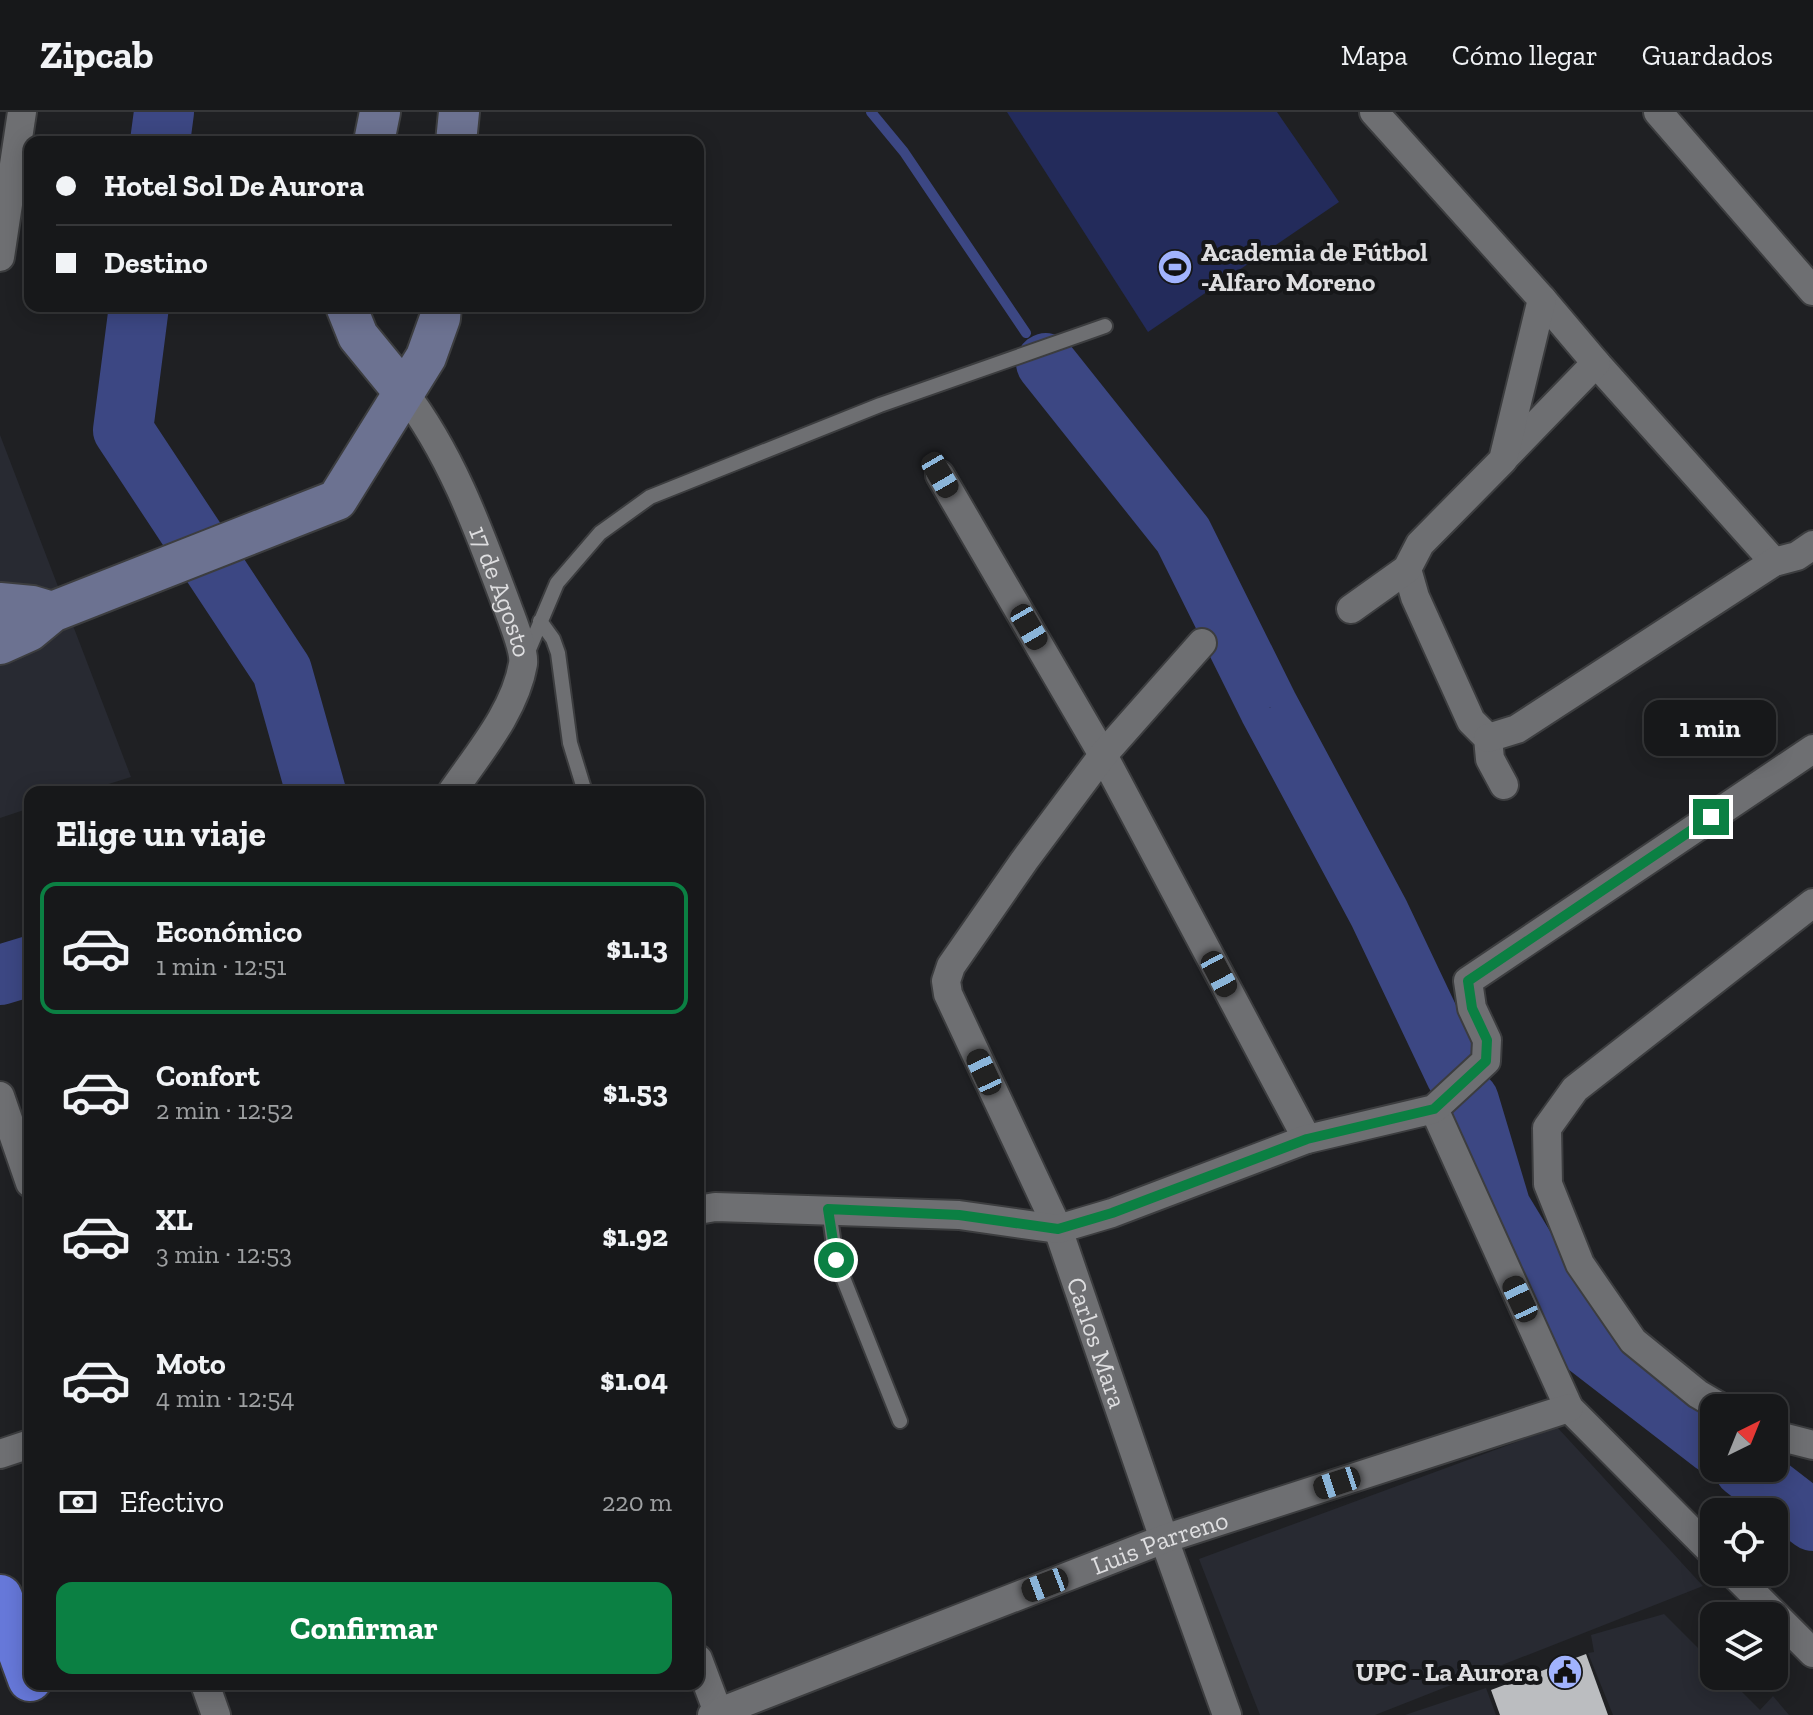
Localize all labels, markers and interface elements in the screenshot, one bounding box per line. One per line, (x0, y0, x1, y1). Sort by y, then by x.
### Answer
text: Zipcab (40, 32, 154, 78)
text: Mapa (1341, 39, 1408, 72)
text: Cómo llegar (1452, 39, 1598, 72)
text: Guardados (1642, 39, 1773, 72)
text: Hotel Sol De Aurora (104, 168, 364, 204)
place label: Academia de Fútbol -Alfaro Moreno (1201, 236, 1428, 298)
text: Destino (104, 245, 208, 281)
sports icon: Academia de Fútbol -Alfaro Moreno (1156, 248, 1194, 286)
car (918, 448, 962, 502)
street label: 17 de Agosto (462, 521, 539, 660)
car (1007, 600, 1051, 654)
callout: 1 min (1645, 701, 1777, 757)
text: 1 min (1679, 712, 1741, 744)
route end (1693, 799, 1729, 835)
text: Elige un viaje (56, 812, 266, 855)
icon: car (60, 912, 132, 984)
text: Económico (156, 914, 302, 950)
text: $1.13 (606, 930, 668, 966)
car (1197, 947, 1241, 1001)
text: 1 min · 12:51 (156, 950, 287, 982)
car (963, 1045, 1005, 1099)
icon: car (60, 1056, 132, 1128)
text: Confort (156, 1058, 260, 1094)
text: $1.53 (603, 1074, 668, 1110)
text: 2 min · 12:52 (156, 1094, 293, 1126)
icon: car (60, 1200, 132, 1272)
text: XL (156, 1202, 193, 1238)
text: $1.92 (602, 1218, 668, 1254)
text: 3 min · 12:53 (156, 1238, 292, 1270)
route start (818, 1242, 854, 1278)
car (1499, 1272, 1541, 1326)
street label: Carlos Mara (1060, 1273, 1134, 1413)
icon: car (60, 1344, 132, 1416)
text: Moto (156, 1346, 226, 1382)
text: $1.04 (600, 1362, 668, 1398)
text: 4 min · 12:54 (156, 1382, 295, 1414)
north arrow (1700, 1394, 1788, 1482)
map controls (1700, 1394, 1788, 1690)
car (1310, 1464, 1364, 1502)
icon: cash (56, 1480, 100, 1524)
text: Efectivo (120, 1484, 224, 1520)
text: 220 m (602, 1486, 672, 1518)
button: locate (1700, 1498, 1788, 1586)
street label: Luis Parreno (1087, 1503, 1232, 1582)
car (1018, 1565, 1072, 1605)
button: Confirmar (56, 1582, 672, 1674)
button: layers (1700, 1602, 1788, 1690)
public building icon: UPC - La Aurora (1546, 1653, 1584, 1691)
place label: UPC - La Aurora (1356, 1656, 1539, 1688)

